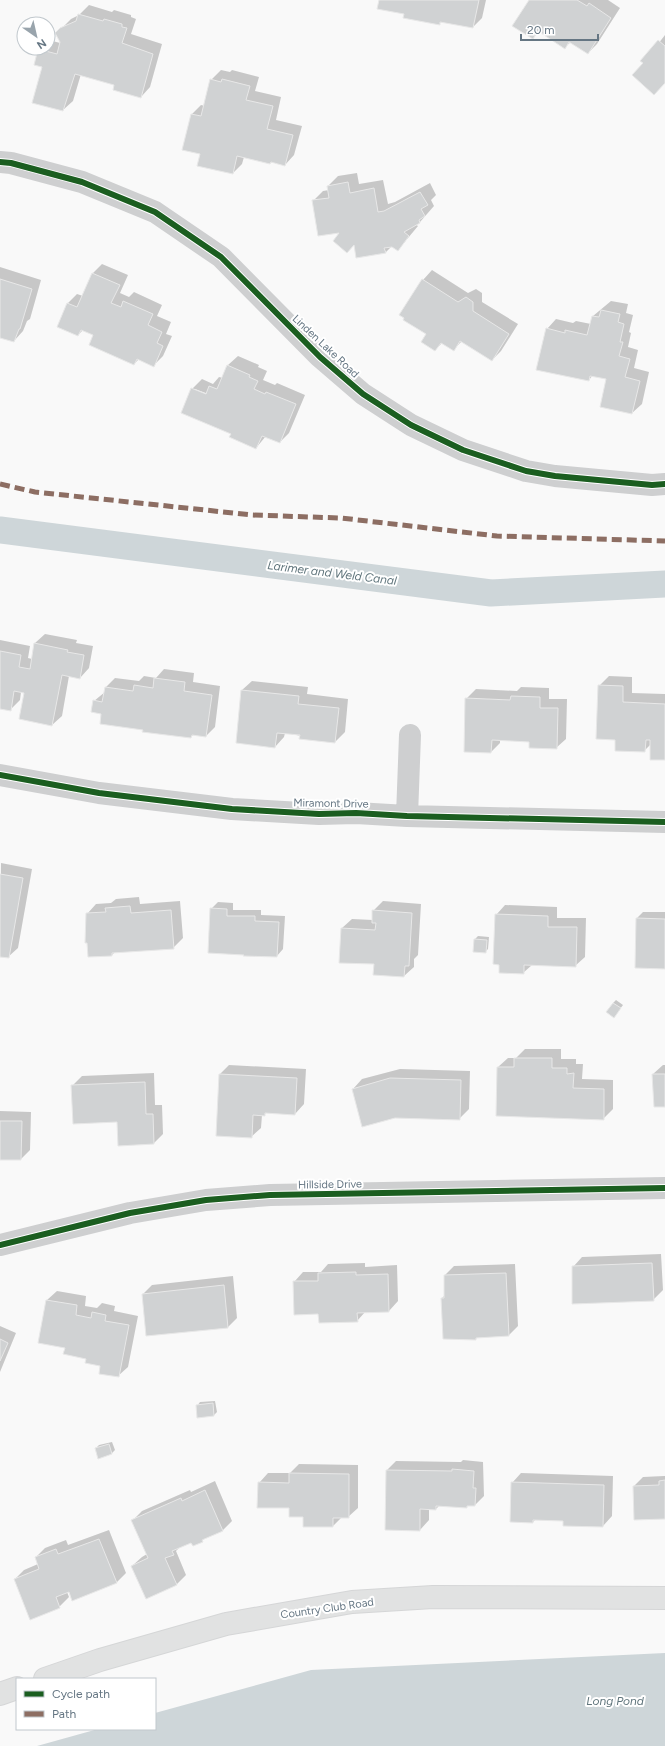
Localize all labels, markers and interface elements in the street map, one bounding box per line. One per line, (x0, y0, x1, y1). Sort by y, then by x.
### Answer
north arrow (16, 16, 56, 56)
scale bar (521, 16, 598, 42)
text: 20 m (527, 23, 555, 37)
text: N (34, 36, 48, 52)
street label: Linden Lake Road (290, 312, 362, 381)
water label: Larimer and Weld Canal (267, 558, 398, 588)
street label: Miramont Drive (293, 796, 369, 811)
street label: Hillside Drive (298, 1177, 362, 1192)
street label: Country Club Road (280, 1596, 374, 1621)
legend (16, 1678, 156, 1730)
text: Cycle path (52, 1687, 110, 1701)
water label: Long Pond (586, 1694, 645, 1708)
text: Path (52, 1707, 76, 1721)

